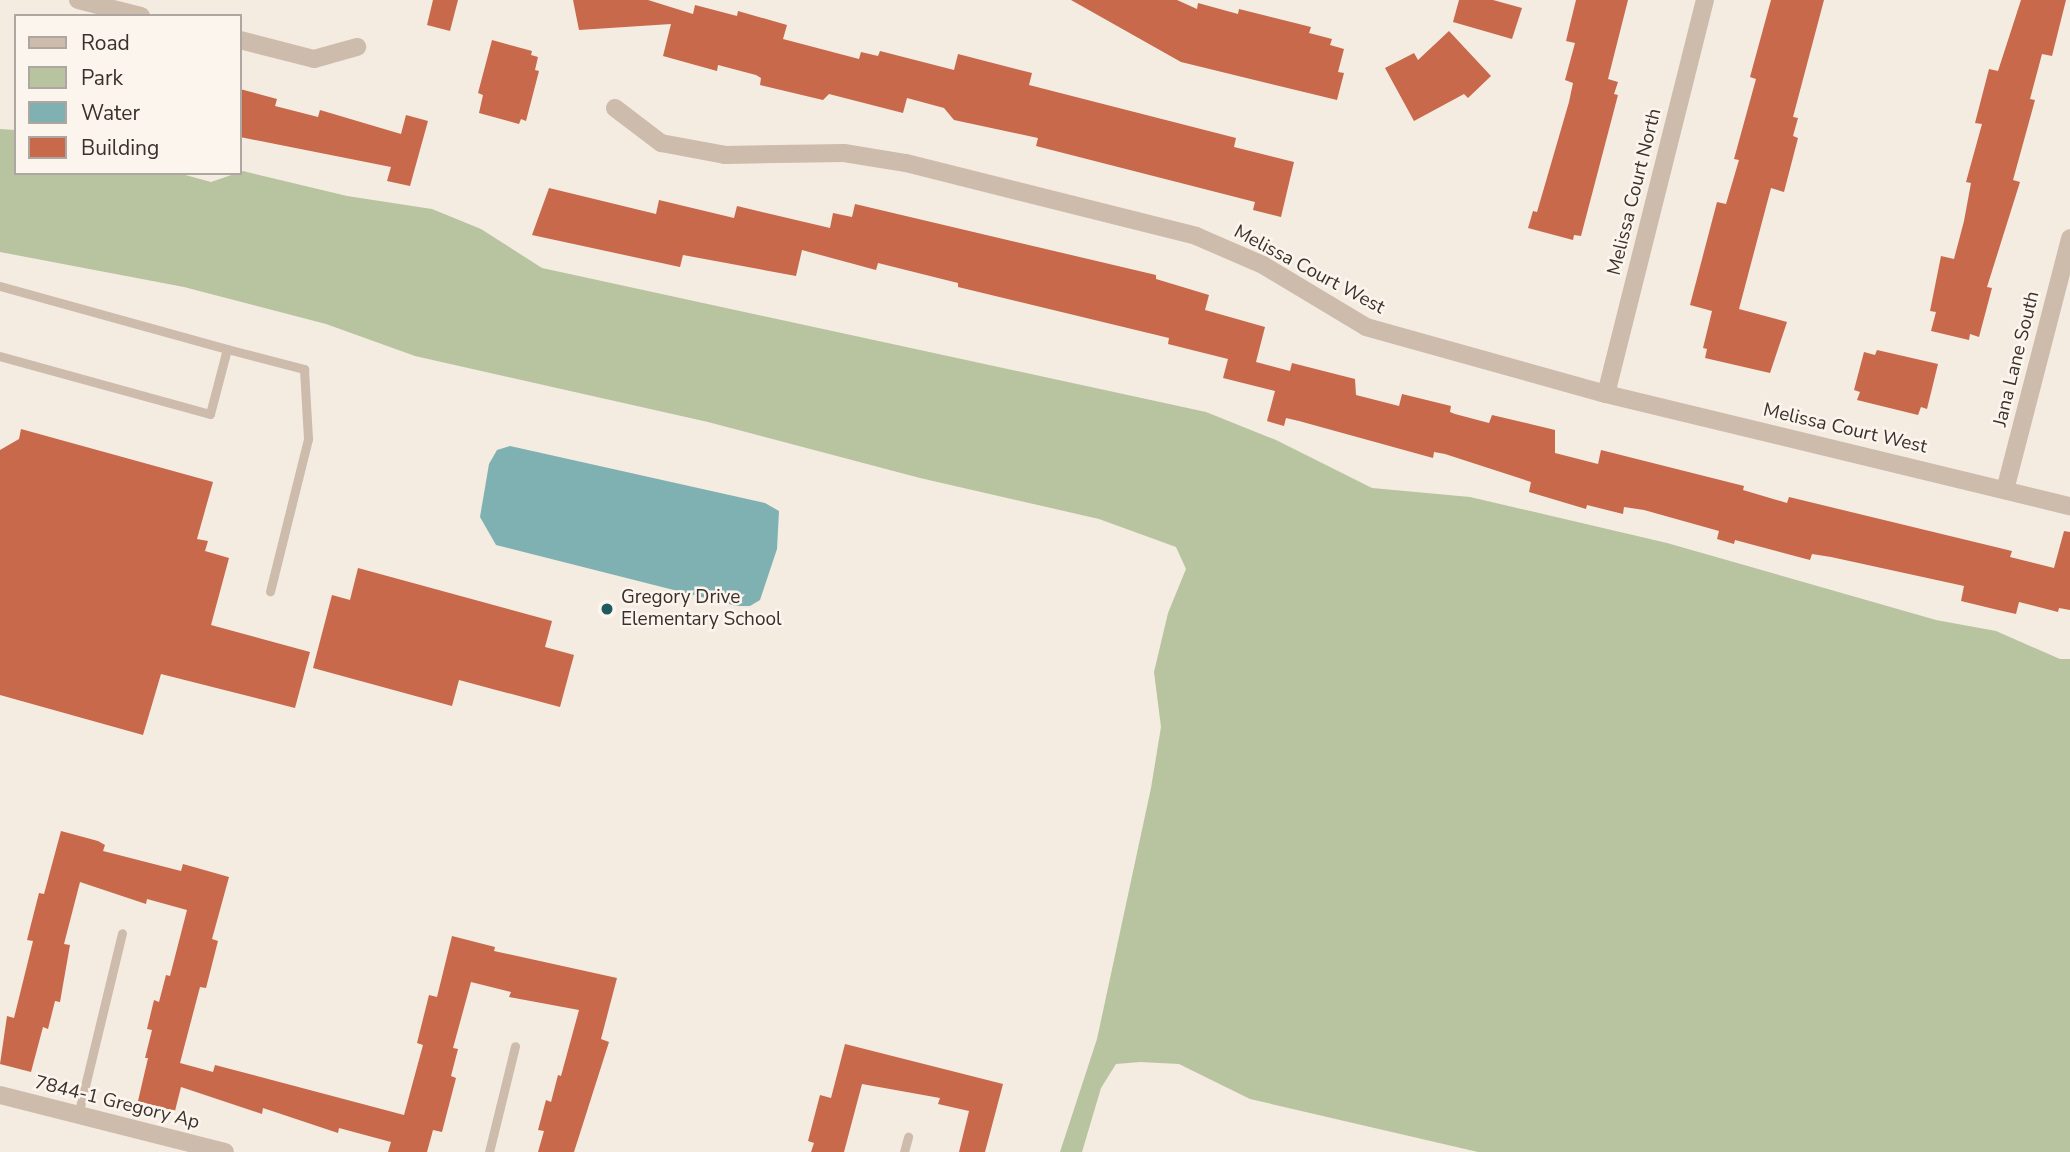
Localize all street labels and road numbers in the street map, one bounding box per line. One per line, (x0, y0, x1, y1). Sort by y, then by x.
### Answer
street label: Melissa Court North (1603, 106, 1667, 278)
street label: Melissa Court West (1230, 221, 1388, 319)
street label: Jana Lane South (1989, 289, 2045, 429)
street label: Melissa Court West (1761, 399, 1929, 459)
street label: 7844-1 Gregory Ap (32, 1071, 202, 1135)

